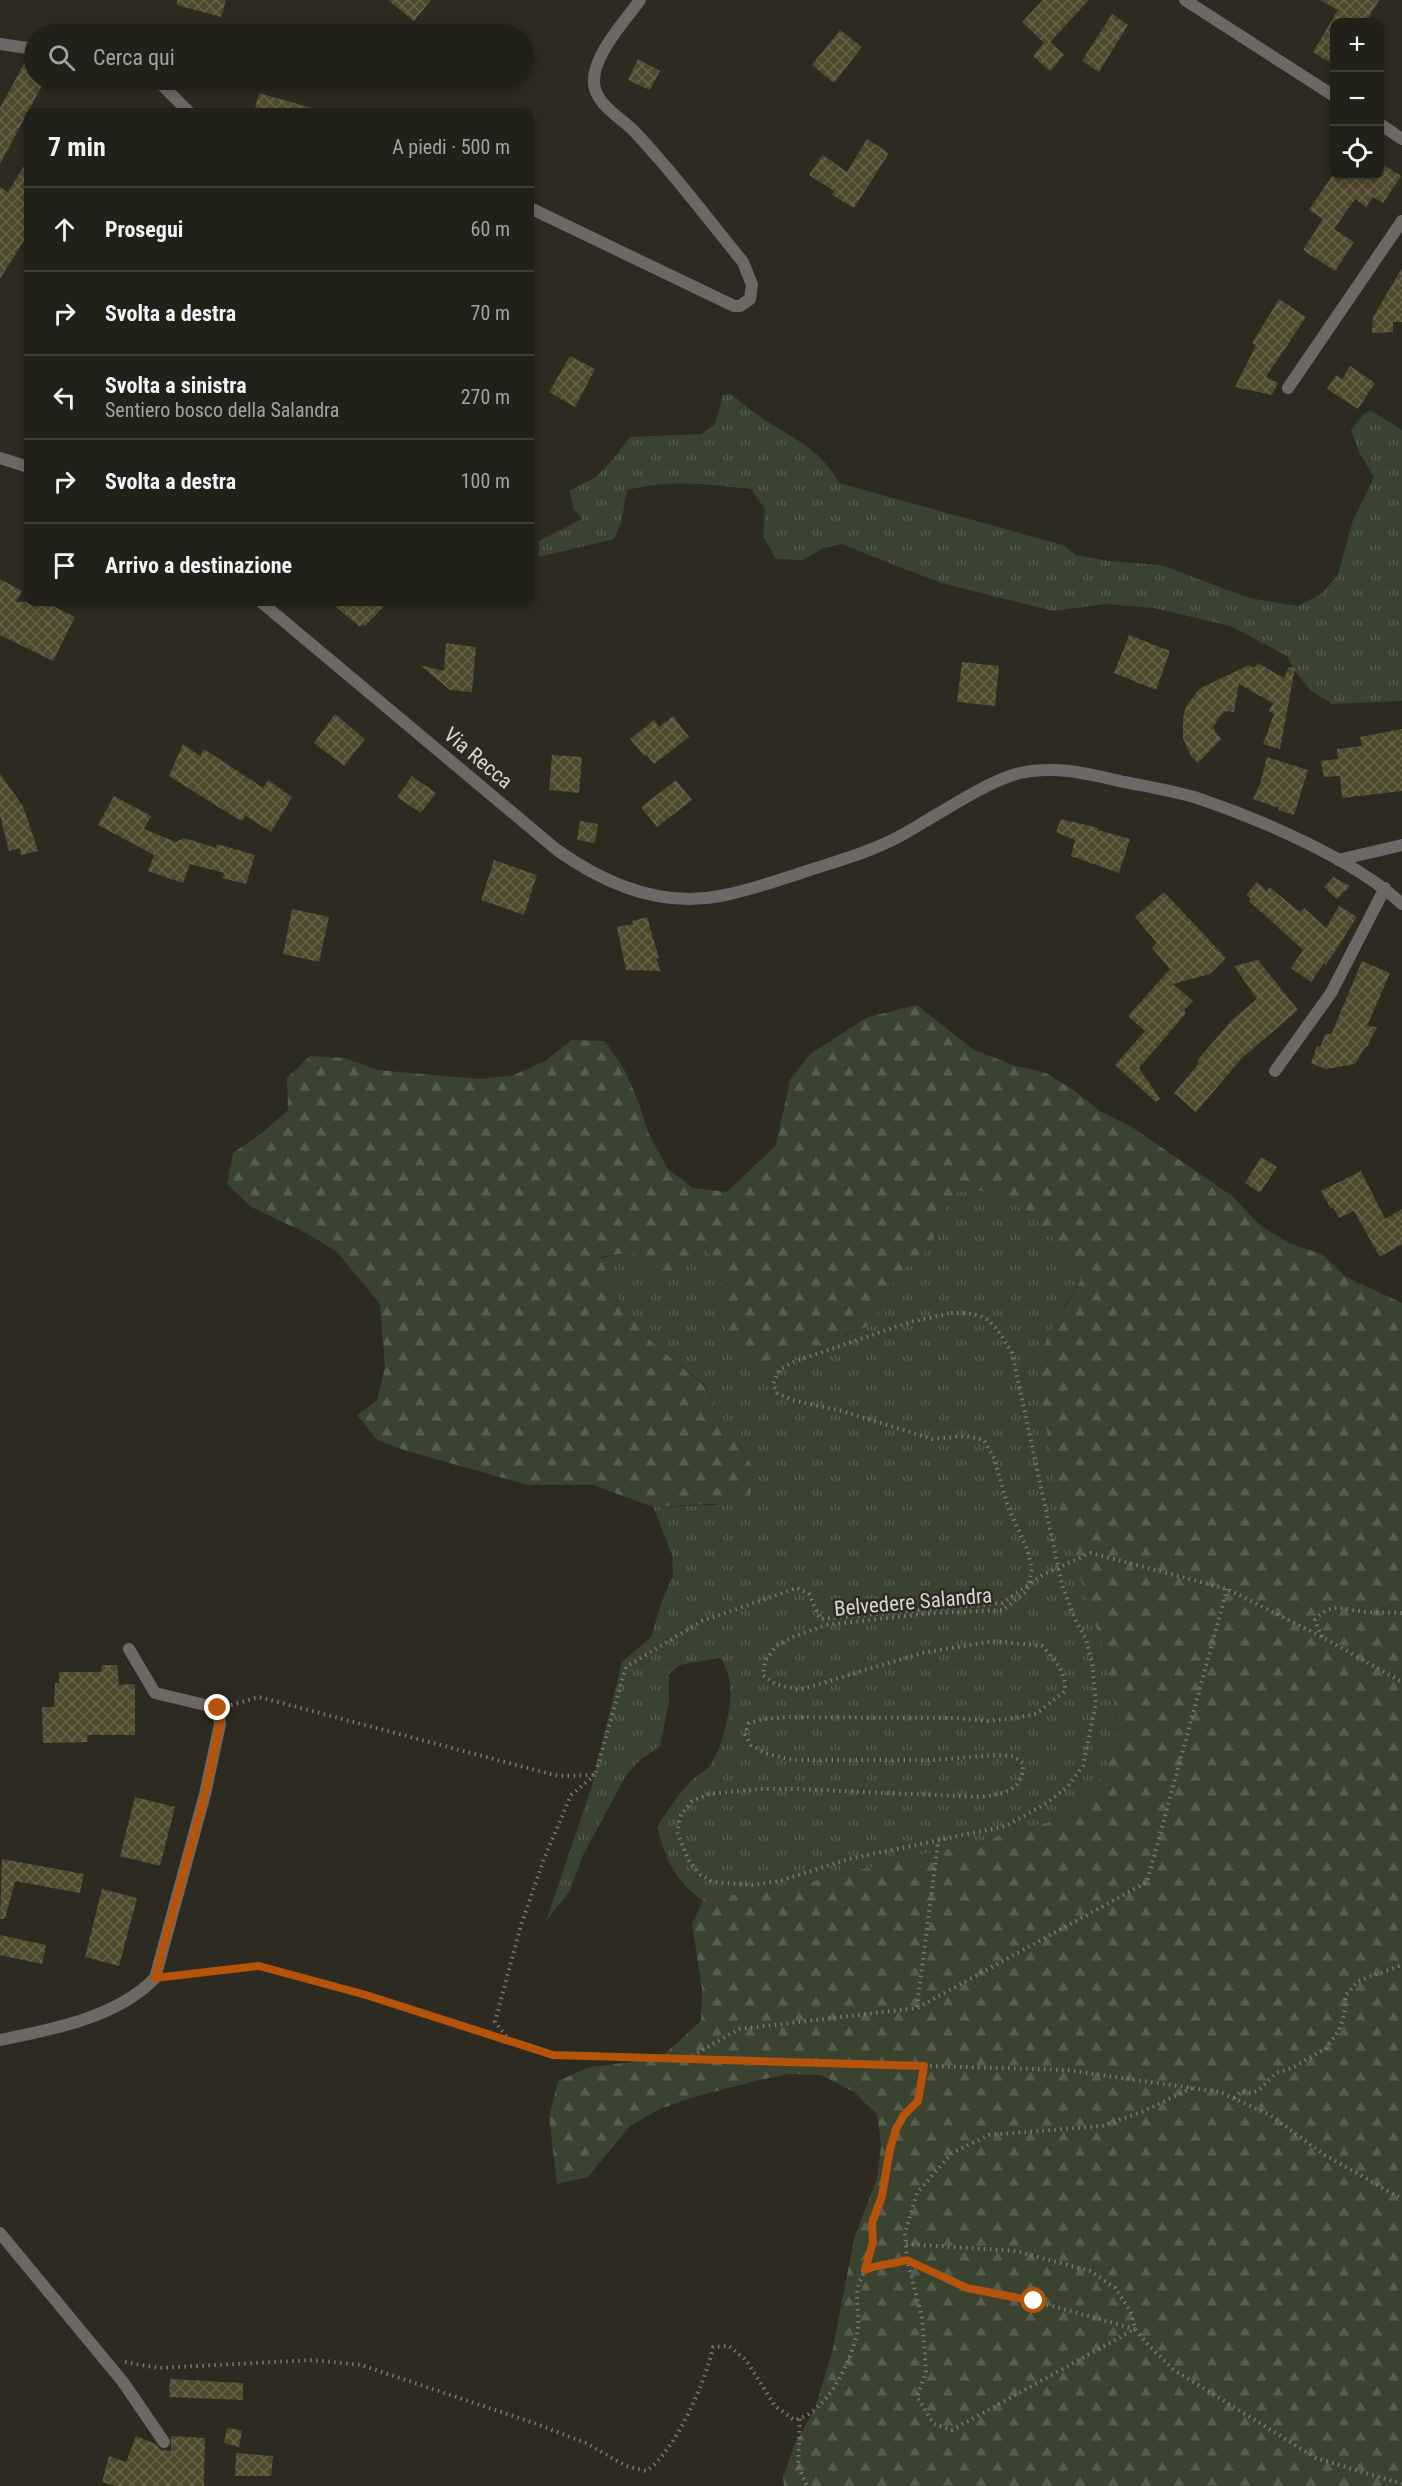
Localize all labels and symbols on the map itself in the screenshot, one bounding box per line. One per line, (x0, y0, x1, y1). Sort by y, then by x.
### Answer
street label: Via Recca (439, 722, 517, 794)
street label: Belvedere Salandra (833, 1583, 993, 1621)
route end (204, 1694, 230, 1720)
route start (1020, 2287, 1046, 2313)

